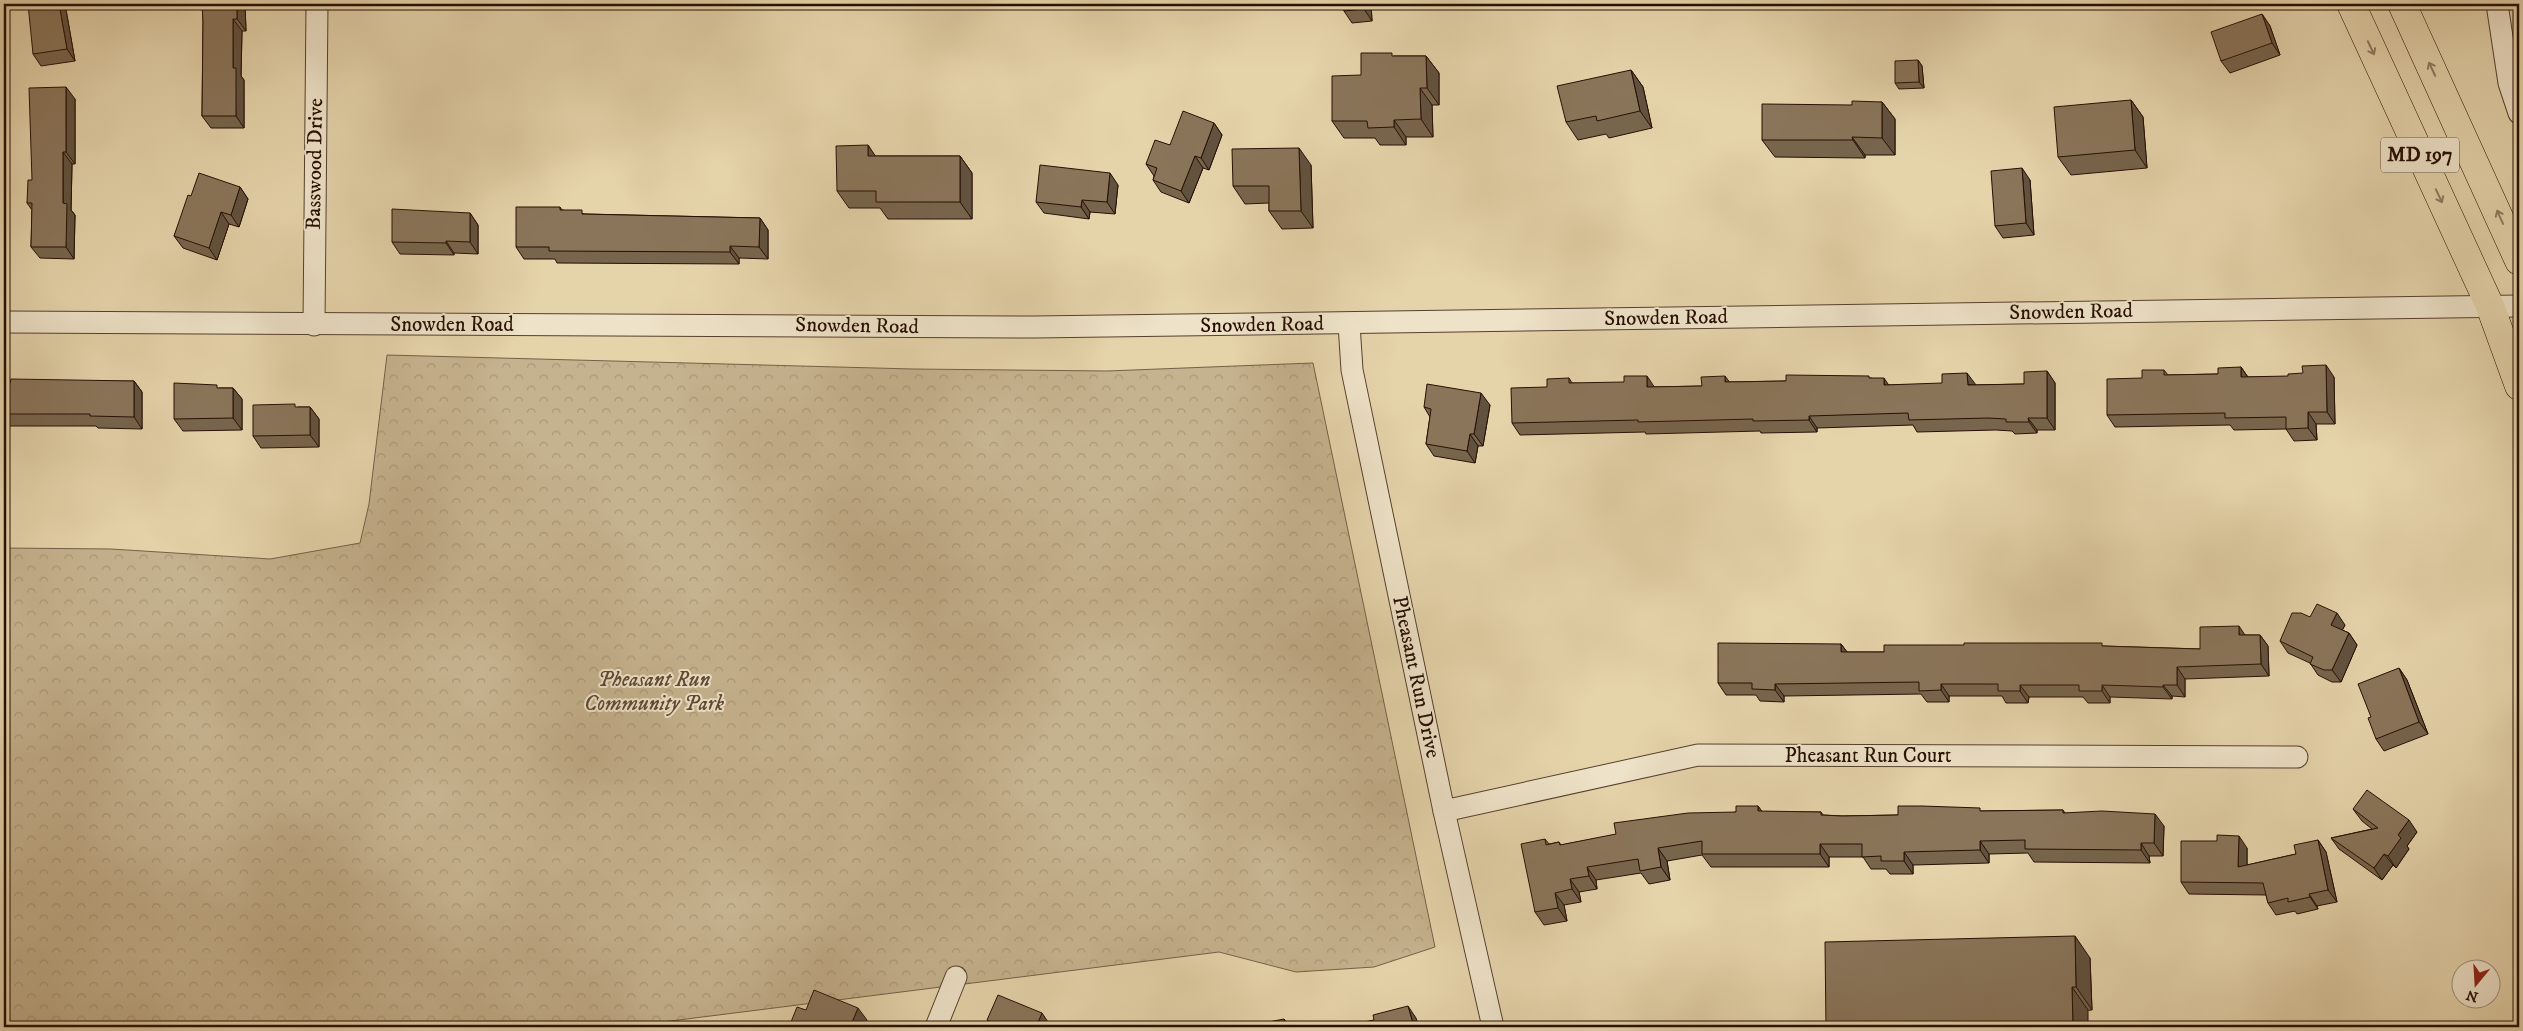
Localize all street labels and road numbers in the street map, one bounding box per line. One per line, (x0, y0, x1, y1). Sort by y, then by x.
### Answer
street label: Basswood Drive (301, 98, 329, 230)
road number: MD 197 (2381, 138, 2459, 172)
street label: Snowden Road (2009, 298, 2134, 326)
street label: Snowden Road (1604, 304, 1729, 332)
street label: Snowden Road (1200, 311, 1325, 339)
street label: Snowden Road (390, 312, 514, 338)
street label: Snowden Road (795, 312, 920, 340)
street label: Pheasant Run Drive (1386, 594, 1446, 761)
street label: Pheasant Run Court (1784, 743, 1952, 769)

